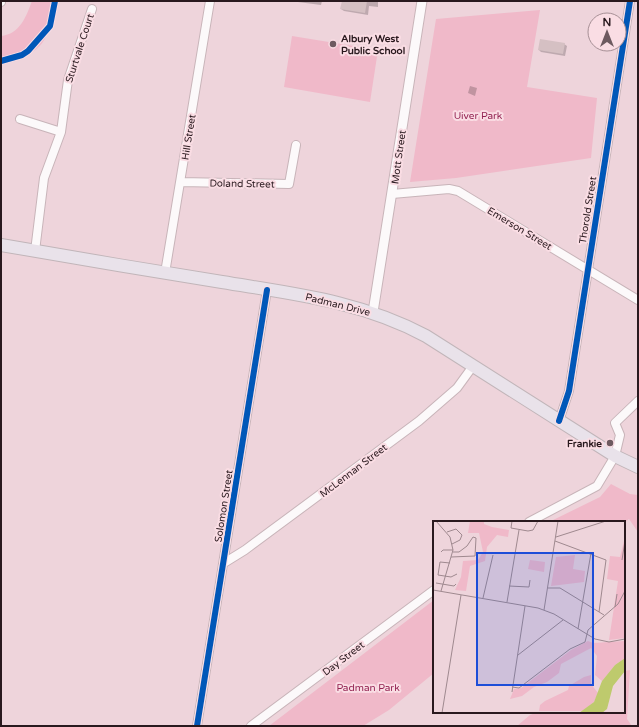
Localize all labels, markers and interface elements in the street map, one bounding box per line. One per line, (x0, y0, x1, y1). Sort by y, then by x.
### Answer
street label: Sturtvale Court (63, 12, 97, 84)
north arrow (587, 12, 627, 52)
text: N (603, 16, 611, 29)
place label: Albury West Public School (341, 33, 405, 57)
marker: Albury West Public School (328, 39, 338, 49)
park label: Uiver Park (454, 110, 503, 122)
street label: Hill Street (179, 113, 199, 161)
street label: Mott Street (389, 129, 409, 185)
street label: Thorold Street (577, 175, 599, 245)
street label: Doland Street (209, 177, 275, 191)
street label: Emerson Street (485, 205, 554, 253)
street label: Padman Drive (304, 291, 372, 319)
place label: Frankie (567, 438, 602, 450)
marker: Frankie (605, 438, 615, 448)
street label: McLennan Street (318, 441, 390, 500)
street label: Solomon Street (212, 469, 236, 543)
inset map (433, 521, 625, 713)
street label: Day Street (320, 639, 367, 678)
park label: Padman Park (336, 682, 400, 694)

